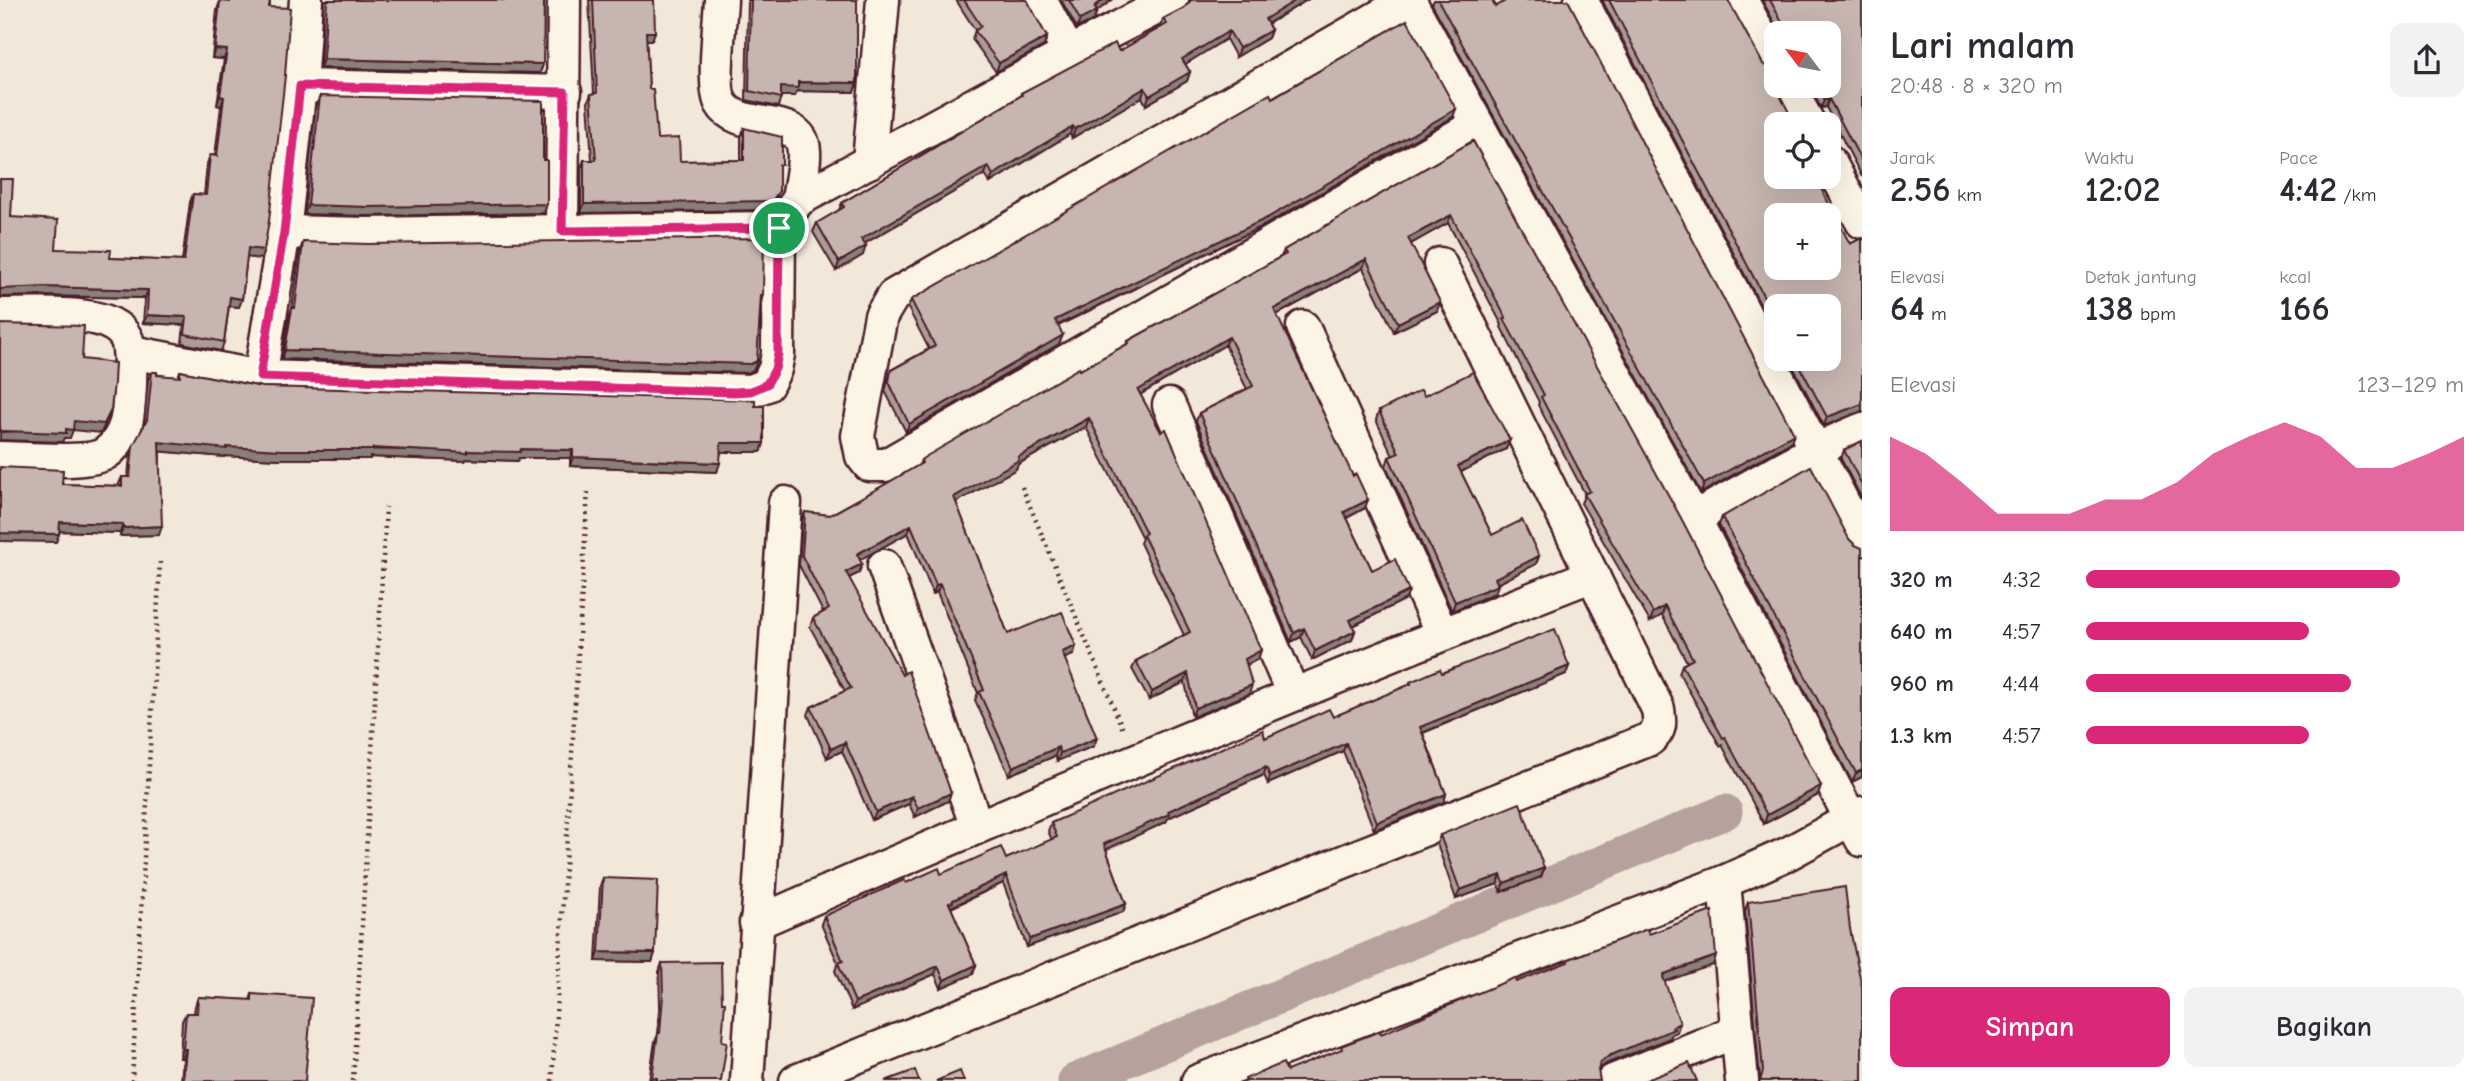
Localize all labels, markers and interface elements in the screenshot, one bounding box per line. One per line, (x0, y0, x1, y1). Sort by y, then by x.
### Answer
north arrow (1764, 21, 1841, 98)
map controls (1764, 21, 1841, 371)
button: share (2390, 23, 2464, 97)
text: Lari malam (1890, 24, 2075, 68)
text: 20:48 · 8 × 320 m (1890, 72, 2063, 99)
button: locate (1764, 112, 1841, 189)
text: Jarak (1890, 147, 1935, 169)
text: Waktu (2085, 147, 2134, 169)
text: Pace (2279, 147, 2318, 169)
text: 2.56 (1890, 169, 1951, 210)
text: 12:02 (2085, 169, 2161, 210)
text: 4:42 (2279, 169, 2337, 210)
text: km (1951, 184, 1982, 206)
text: /km (2337, 184, 2376, 206)
pin (749, 198, 809, 258)
button: + (1764, 203, 1841, 280)
icon: arrive (760, 209, 798, 247)
text: Elevasi (1890, 266, 1945, 288)
text: Detak jantung (2085, 266, 2197, 288)
text: kcal (2279, 266, 2311, 288)
text: 64 (1890, 288, 1925, 329)
text: 138 (2085, 288, 2134, 329)
text: 166 (2279, 288, 2330, 329)
button: − (1764, 294, 1841, 371)
text: m (1925, 303, 1947, 325)
text: bpm (2134, 303, 2176, 325)
text: Elevasi (1890, 371, 1956, 398)
text: 123–129 m (2357, 371, 2464, 398)
text: 320 m (1890, 566, 1952, 593)
text: 4:32 (2002, 566, 2041, 593)
text: 640 m (1890, 618, 1952, 645)
text: 4:57 (2002, 618, 2041, 645)
text: 960 m (1890, 670, 1954, 697)
text: 4:44 (2002, 670, 2040, 697)
text: 1.3 km (1890, 722, 1952, 749)
text: 4:57 (2002, 722, 2041, 749)
button: Simpan (1890, 987, 2170, 1067)
button: Bagikan (2184, 987, 2464, 1067)

